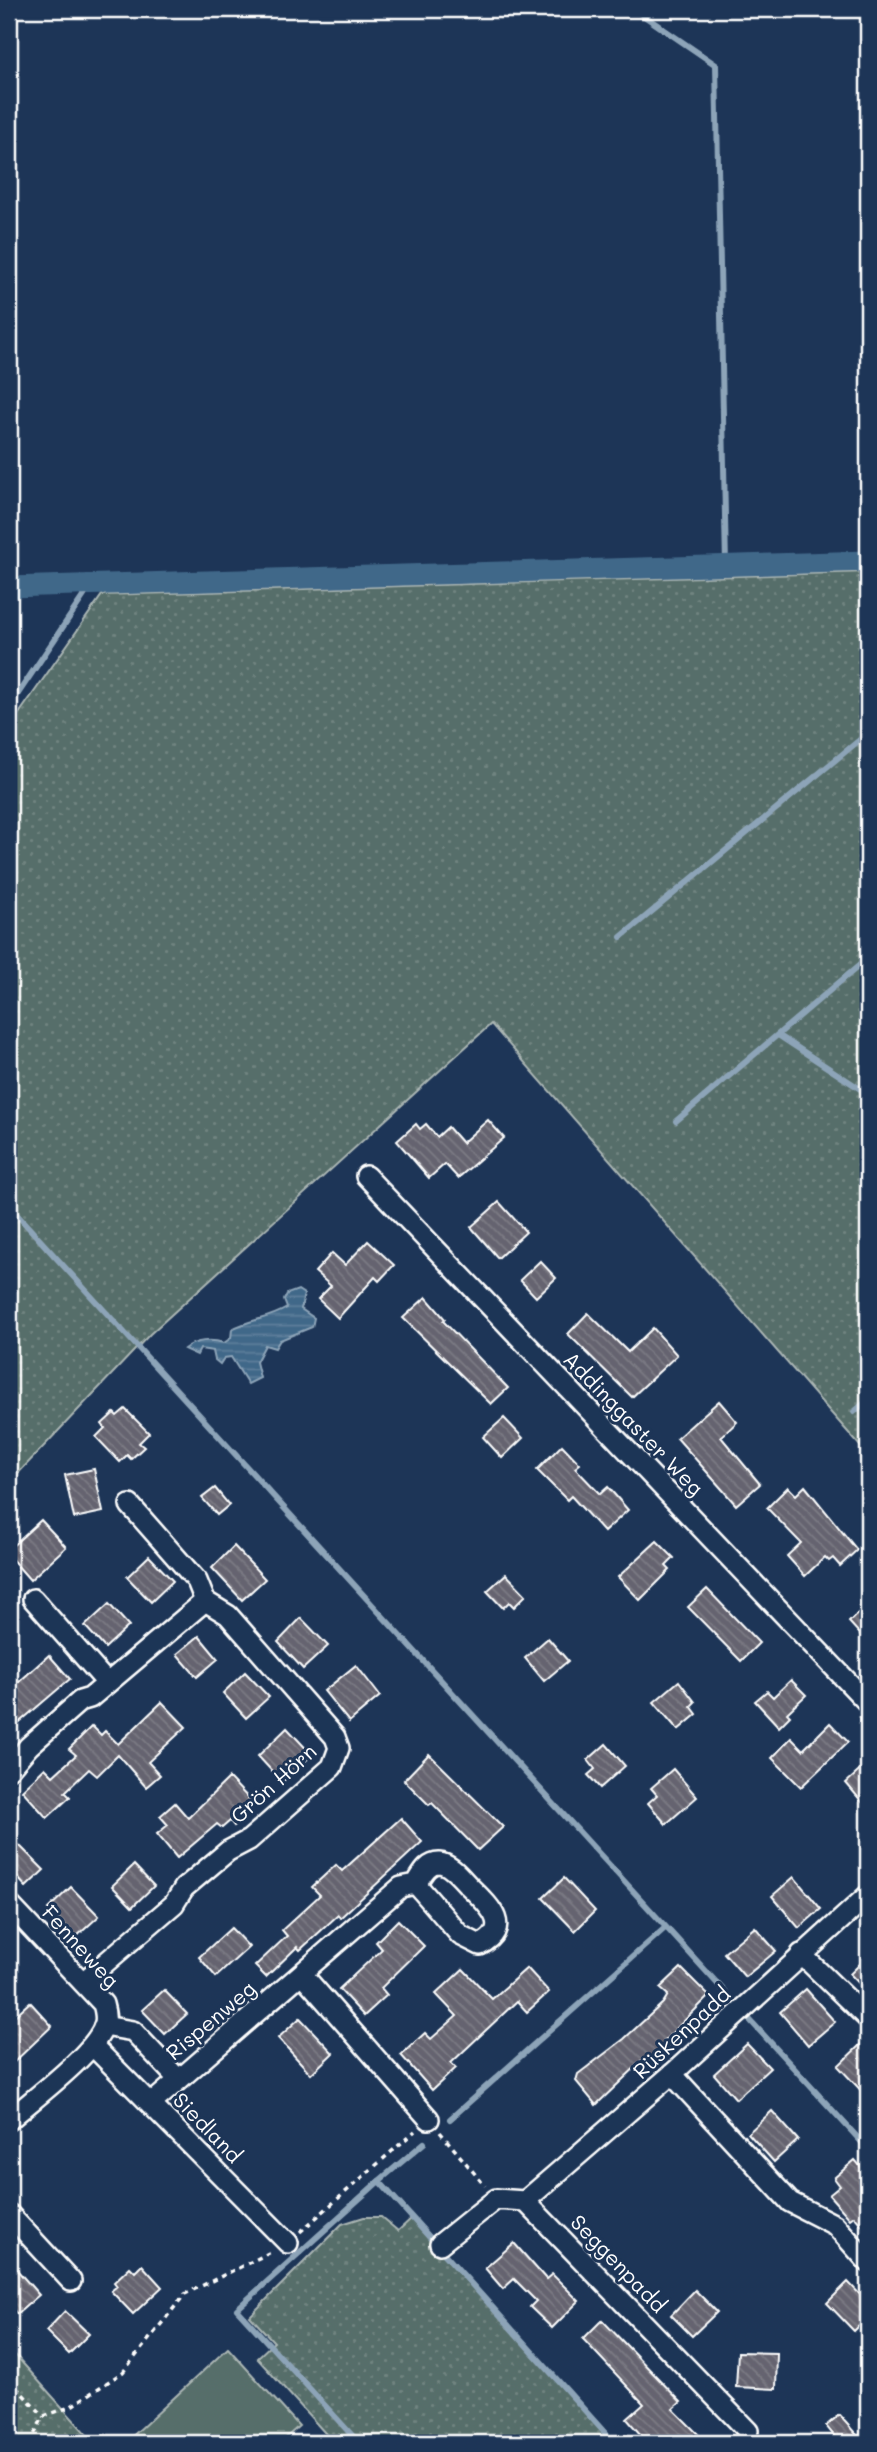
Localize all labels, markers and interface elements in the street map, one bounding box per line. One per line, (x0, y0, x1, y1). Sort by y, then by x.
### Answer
street label: Addinggaster Weg (558, 1345, 710, 1501)
street label: Grön Hörn (224, 1737, 322, 1829)
street label: Fenneweg (37, 1899, 125, 1993)
street label: Rispenweg (160, 1974, 261, 2065)
street label: Rüskenpadd (627, 1980, 735, 2084)
street label: Siedland (168, 2086, 248, 2168)
street label: Seggenpadd (565, 2208, 673, 2318)

